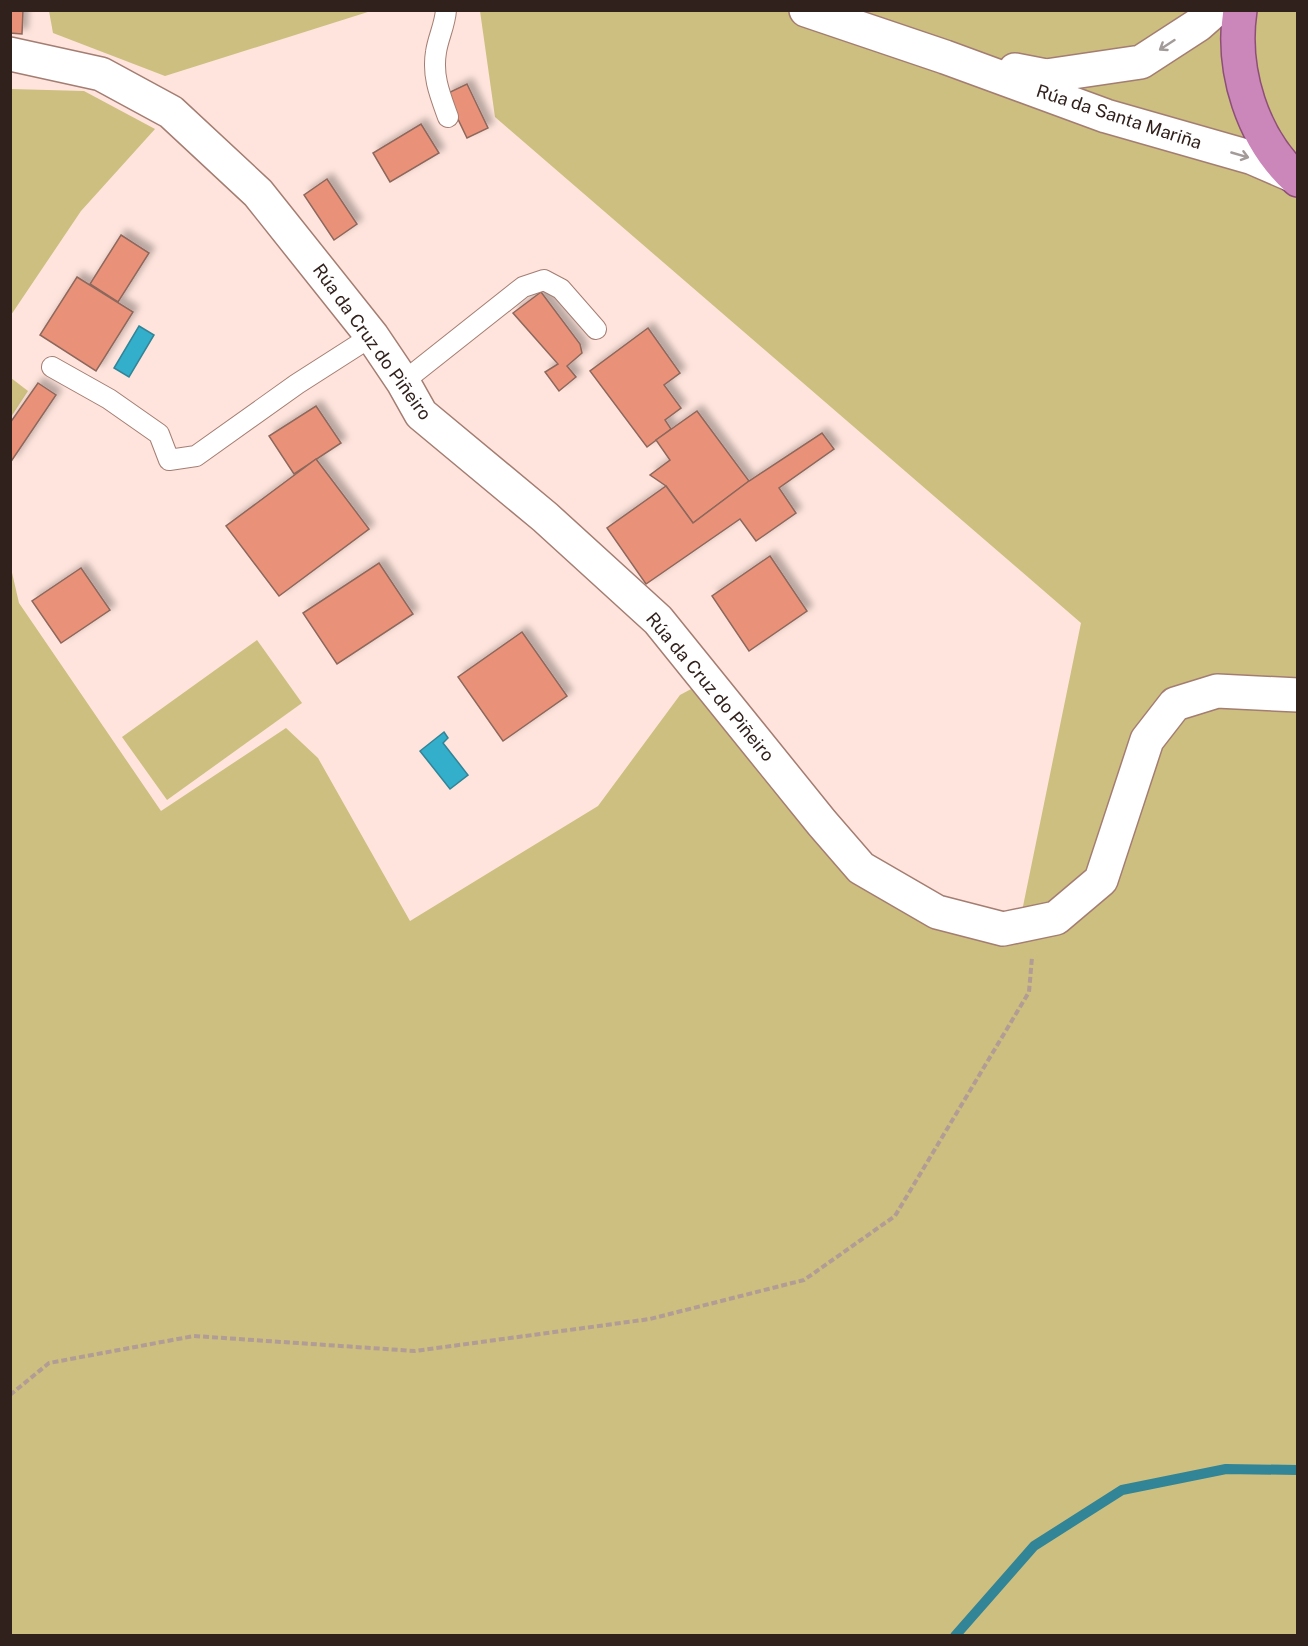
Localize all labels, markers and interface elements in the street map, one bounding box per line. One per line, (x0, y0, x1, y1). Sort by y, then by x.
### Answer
one-way arrow (1159, 38, 1176, 51)
street label: Rúa da Santa Mariña (1034, 80, 1204, 153)
one-way arrow (1230, 149, 1249, 161)
street label: Rúa da Cruz do Piñeiro (309, 260, 436, 424)
street label: Rúa da Cruz do Piñeiro (642, 608, 779, 765)

